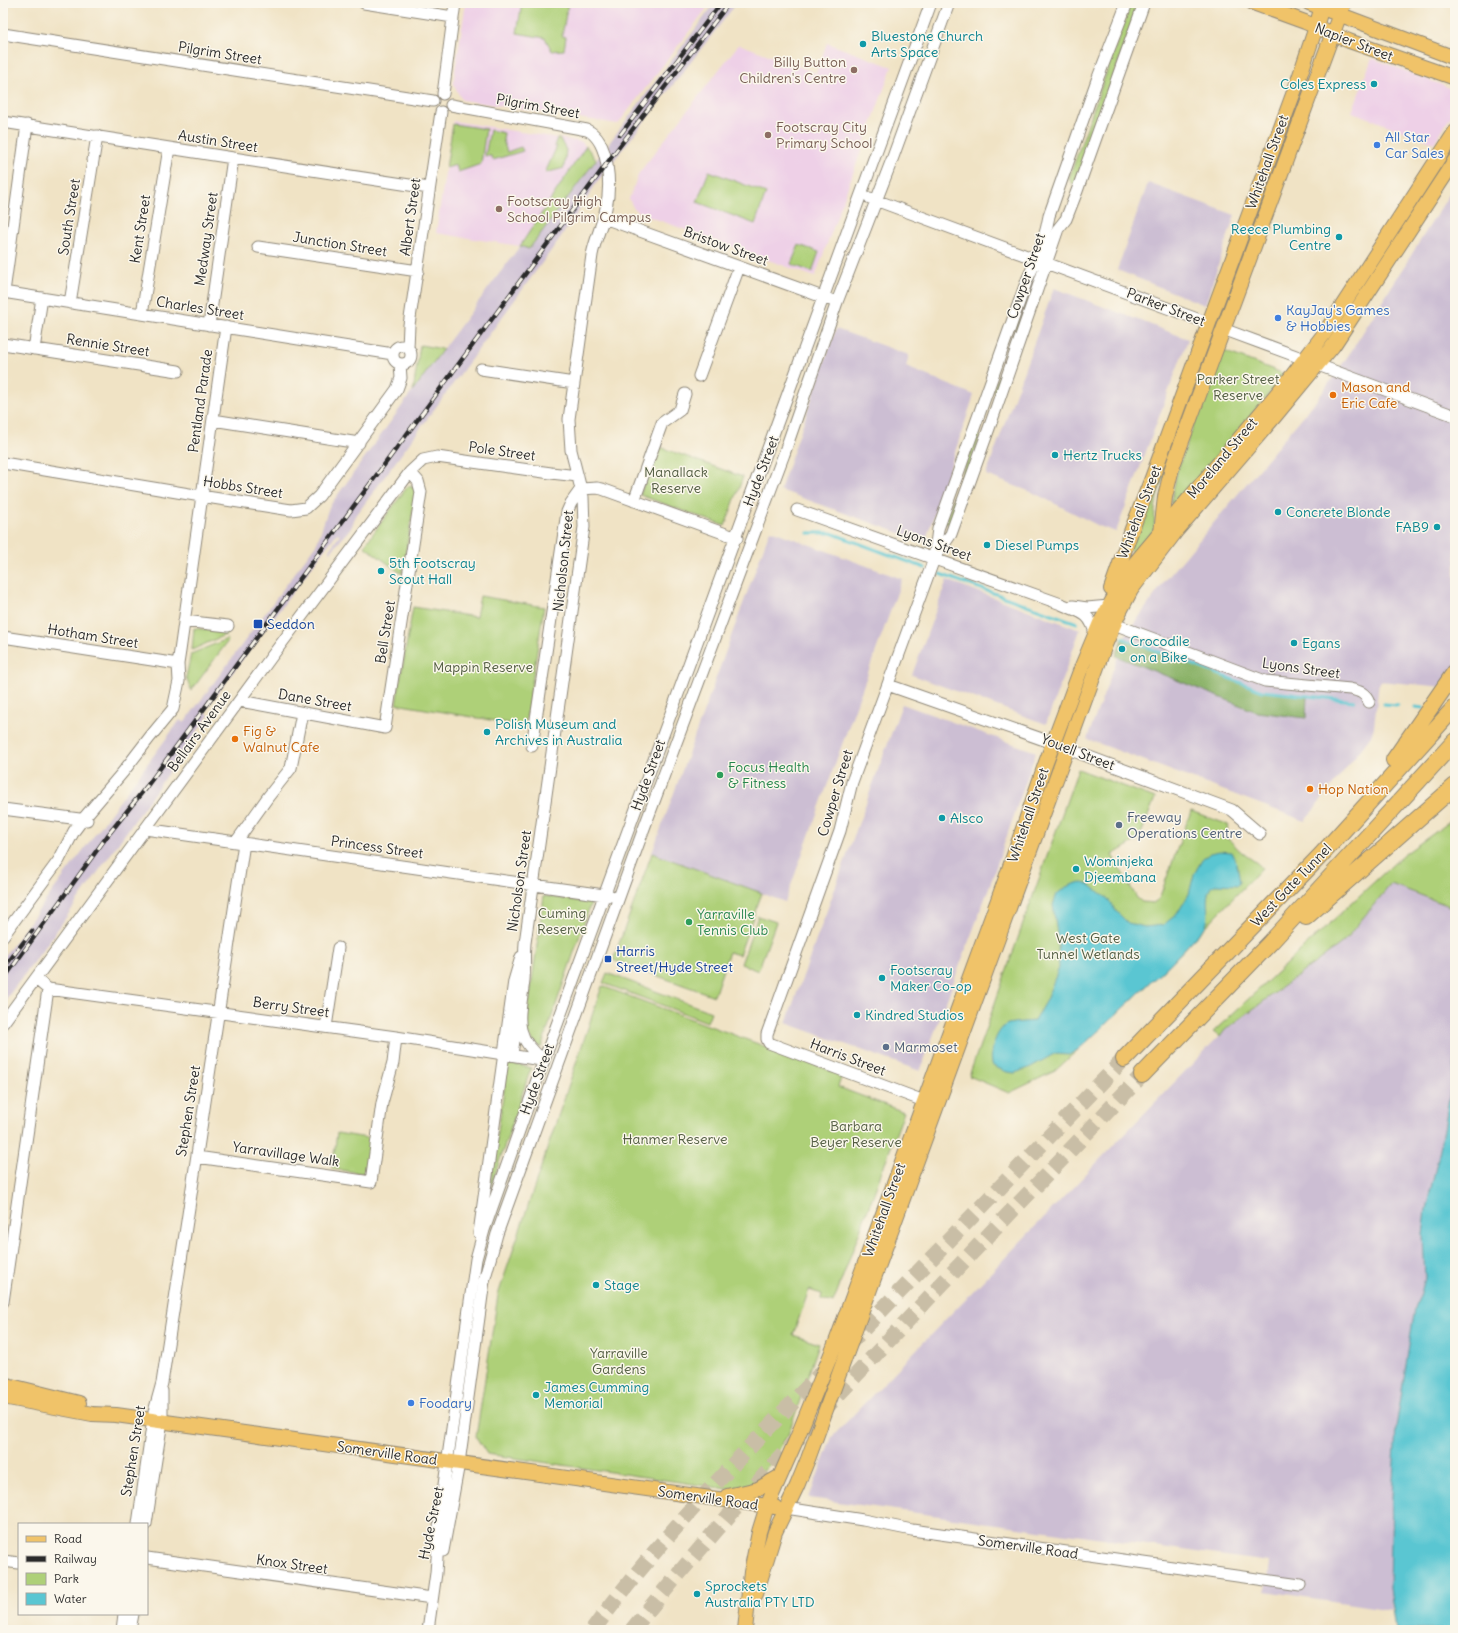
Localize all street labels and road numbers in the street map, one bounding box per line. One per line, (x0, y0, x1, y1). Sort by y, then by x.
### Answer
street label: Napier Street (1312, 19, 1396, 65)
street label: Pilgrim Street (177, 38, 263, 69)
street label: Pilgrim Street (495, 90, 581, 122)
street label: Whitehall Street (1242, 112, 1292, 212)
street label: Austin Street (177, 126, 259, 156)
street label: South Street (54, 177, 84, 257)
street label: Albert Street (396, 177, 424, 257)
street label: Medway Street (191, 191, 222, 287)
street label: Kent Street (126, 193, 154, 265)
street label: Bristow Street (681, 222, 771, 270)
street label: Junction Street (292, 228, 389, 260)
street label: Cowper Street (1003, 230, 1049, 321)
street label: Parker Street (1124, 284, 1208, 330)
street label: Charles Street (155, 292, 246, 324)
street label: Rennie Street (65, 330, 151, 360)
street label: Pentland Parade (184, 348, 216, 454)
street label: Moreland Street (1183, 414, 1261, 502)
street label: Hyde Street (739, 433, 783, 509)
street label: Pole Street (467, 437, 537, 465)
street label: Whitehall Street (1113, 462, 1165, 561)
street label: Hobbs Street (202, 472, 284, 502)
street label: Nicholson Street (549, 509, 577, 613)
street label: Lyons Street (894, 521, 974, 565)
street label: Bell Street (371, 599, 399, 665)
street label: Hotham Street (46, 620, 140, 652)
street label: Lyons Street (1261, 654, 1341, 682)
street label: Dane Street (277, 685, 353, 715)
street label: Bellairs Avenue (163, 687, 235, 775)
street label: Youell Street (1039, 730, 1118, 774)
street label: Hyde Street (627, 737, 669, 813)
street label: Cowper Street (813, 747, 857, 839)
street label: Whitehall Street (1003, 765, 1053, 865)
street label: Nicholson Street (503, 829, 535, 933)
street label: Princess Street (330, 832, 425, 862)
street label: West Gate Tunnel (1247, 839, 1335, 931)
street label: Berry Street (252, 993, 331, 1021)
street label: Harris Street (808, 1034, 889, 1080)
street label: Hyde Street (516, 1041, 558, 1117)
street label: Stephen Street (172, 1064, 204, 1158)
street label: Yarravillage Walk (232, 1138, 340, 1170)
street label: Whitehall Street (859, 1160, 909, 1260)
street label: Stephen Street (117, 1404, 149, 1498)
street label: Somerville Road (336, 1437, 438, 1469)
street label: Somerville Road (657, 1482, 759, 1514)
street label: Hyde Street (414, 1484, 448, 1561)
street label: Somerville Road (977, 1531, 1079, 1563)
street label: Knox Street (255, 1550, 329, 1578)

